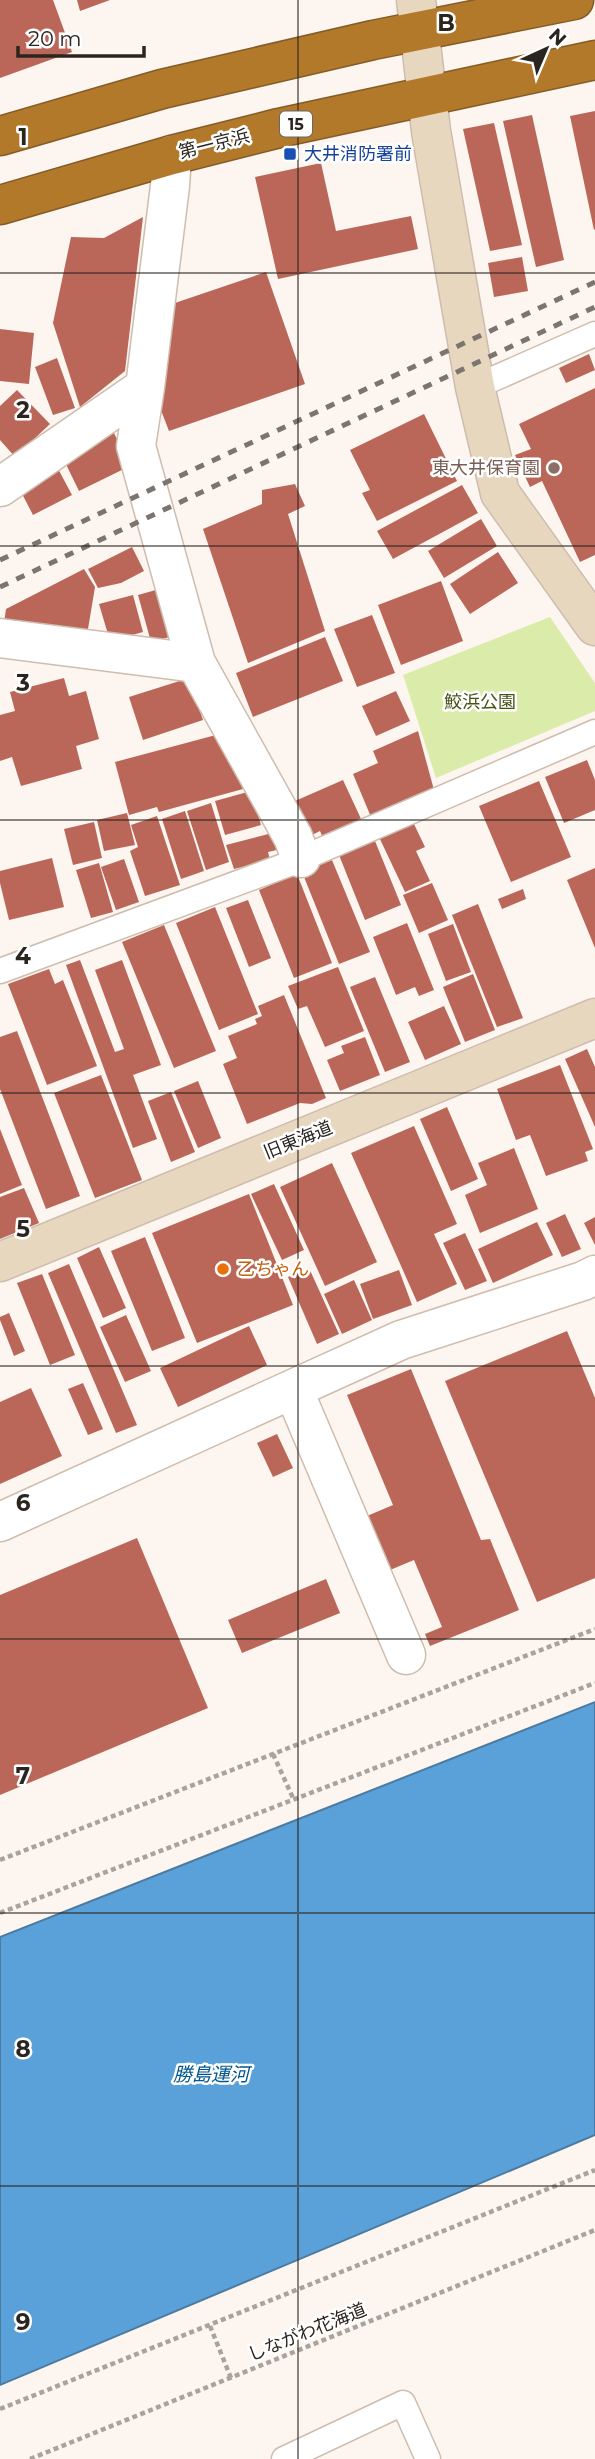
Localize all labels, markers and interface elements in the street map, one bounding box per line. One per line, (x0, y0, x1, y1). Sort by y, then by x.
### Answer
text: B (437, 9, 455, 37)
scale bar (18, 14, 144, 58)
north arrow (511, 14, 581, 84)
text: N (544, 24, 571, 51)
text: 20 m (28, 26, 82, 51)
road number: 15 (280, 112, 312, 136)
text: 1 (18, 123, 28, 151)
street label: 第一京浜 (176, 125, 252, 163)
place label: 大井消防署前 (304, 143, 412, 165)
marker: 大井消防署前 (282, 146, 298, 162)
text: 2 (16, 396, 30, 424)
place label: 東大井保育園 (432, 457, 540, 479)
marker: 東大井保育園 (546, 460, 562, 476)
text: 3 (15, 669, 30, 697)
park label: 鮫浜公園 (444, 691, 516, 713)
text: 4 (15, 942, 31, 970)
street label: 旧東海道 (261, 1116, 335, 1164)
text: 5 (16, 1215, 30, 1243)
place label: 乙ちゃん (237, 1258, 309, 1280)
marker: 乙ちゃん (215, 1261, 231, 1277)
text: 6 (16, 1489, 31, 1517)
text: 7 (16, 1762, 30, 1790)
text: 8 (15, 2035, 31, 2063)
water label: 勝島運河 (173, 2063, 253, 2086)
street label: しながわ花海道 (244, 2298, 370, 2366)
text: 9 (16, 2308, 30, 2336)

